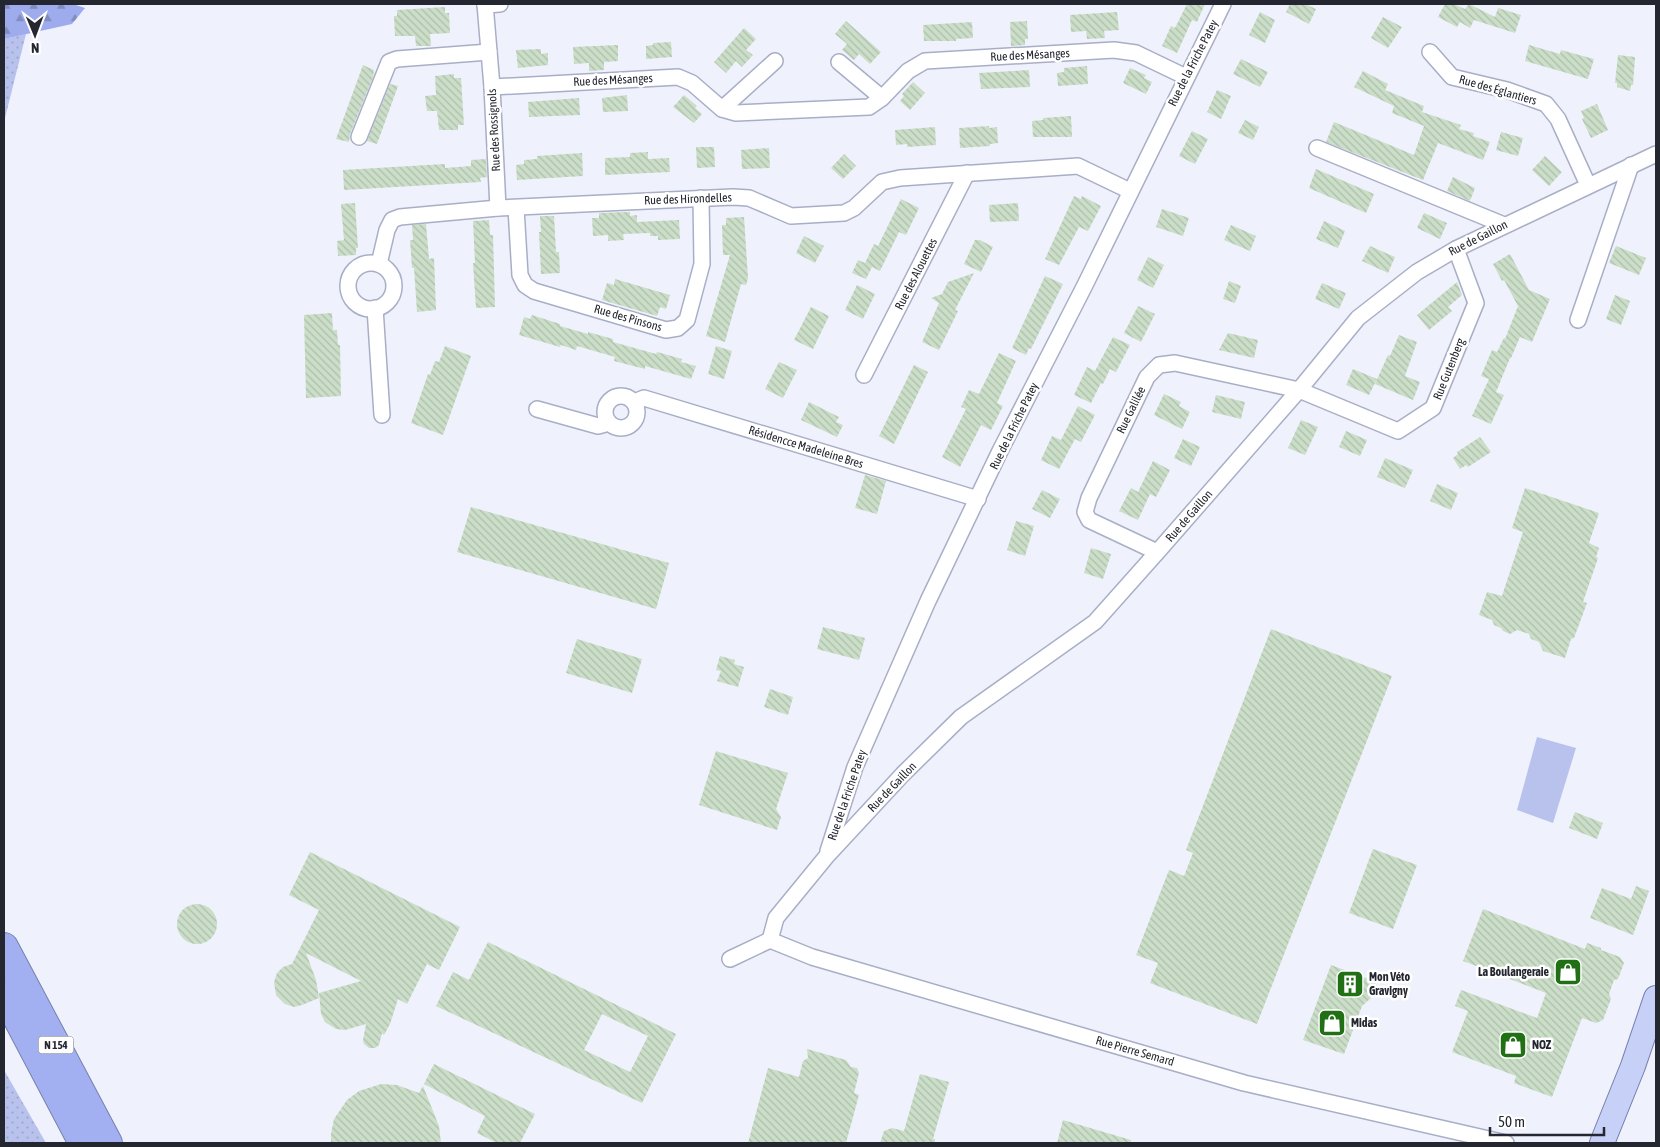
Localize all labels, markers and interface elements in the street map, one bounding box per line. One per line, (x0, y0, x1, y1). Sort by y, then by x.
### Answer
north arrow (10, 10, 60, 60)
street label: Rue de la Friche Patey (1165, 17, 1221, 109)
text: N (31, 40, 39, 56)
street label: Rue des Mésanges (990, 46, 1070, 64)
street label: Rue des Mésanges (573, 71, 653, 89)
street label: Rue des Églantiers (1458, 72, 1538, 108)
street label: Rue des Rossignols (485, 88, 503, 172)
street label: Rue des Hirondelles (644, 190, 732, 208)
street label: Rue de Gaillon (1446, 217, 1510, 259)
street label: Rue des Alouettes (892, 236, 940, 312)
street label: Rue des Pinsons (592, 302, 664, 334)
street label: Rue Gutenberg (1430, 335, 1468, 402)
street label: Rue de la Friche Patey (987, 380, 1041, 472)
street label: Rue Galilée (1114, 384, 1148, 436)
street label: Résidencce Madeleine Bres (747, 423, 865, 471)
street label: Rue de Gaillon (1163, 487, 1215, 545)
street label: Rue de la Friche Patey (825, 748, 869, 842)
street label: Rue de Gaillon (865, 759, 919, 815)
shop icon: La Boulangeraie (1553, 957, 1583, 987)
place label: La Boulangeraie (1478, 965, 1550, 979)
building icon: Mon Véto Gravigny (1335, 969, 1365, 999)
place label: Mon Véto Gravigny (1369, 970, 1410, 998)
shop icon: Midas (1317, 1008, 1347, 1038)
place label: Midas (1351, 1016, 1378, 1030)
shop icon: NOZ (1498, 1030, 1528, 1060)
street label: Rue Pierre Semard (1094, 1033, 1176, 1069)
road number: N 154 (38, 1036, 74, 1054)
place label: NOZ (1532, 1038, 1552, 1052)
scale bar (1490, 1104, 1604, 1136)
text: 50 m (1498, 1113, 1525, 1130)

